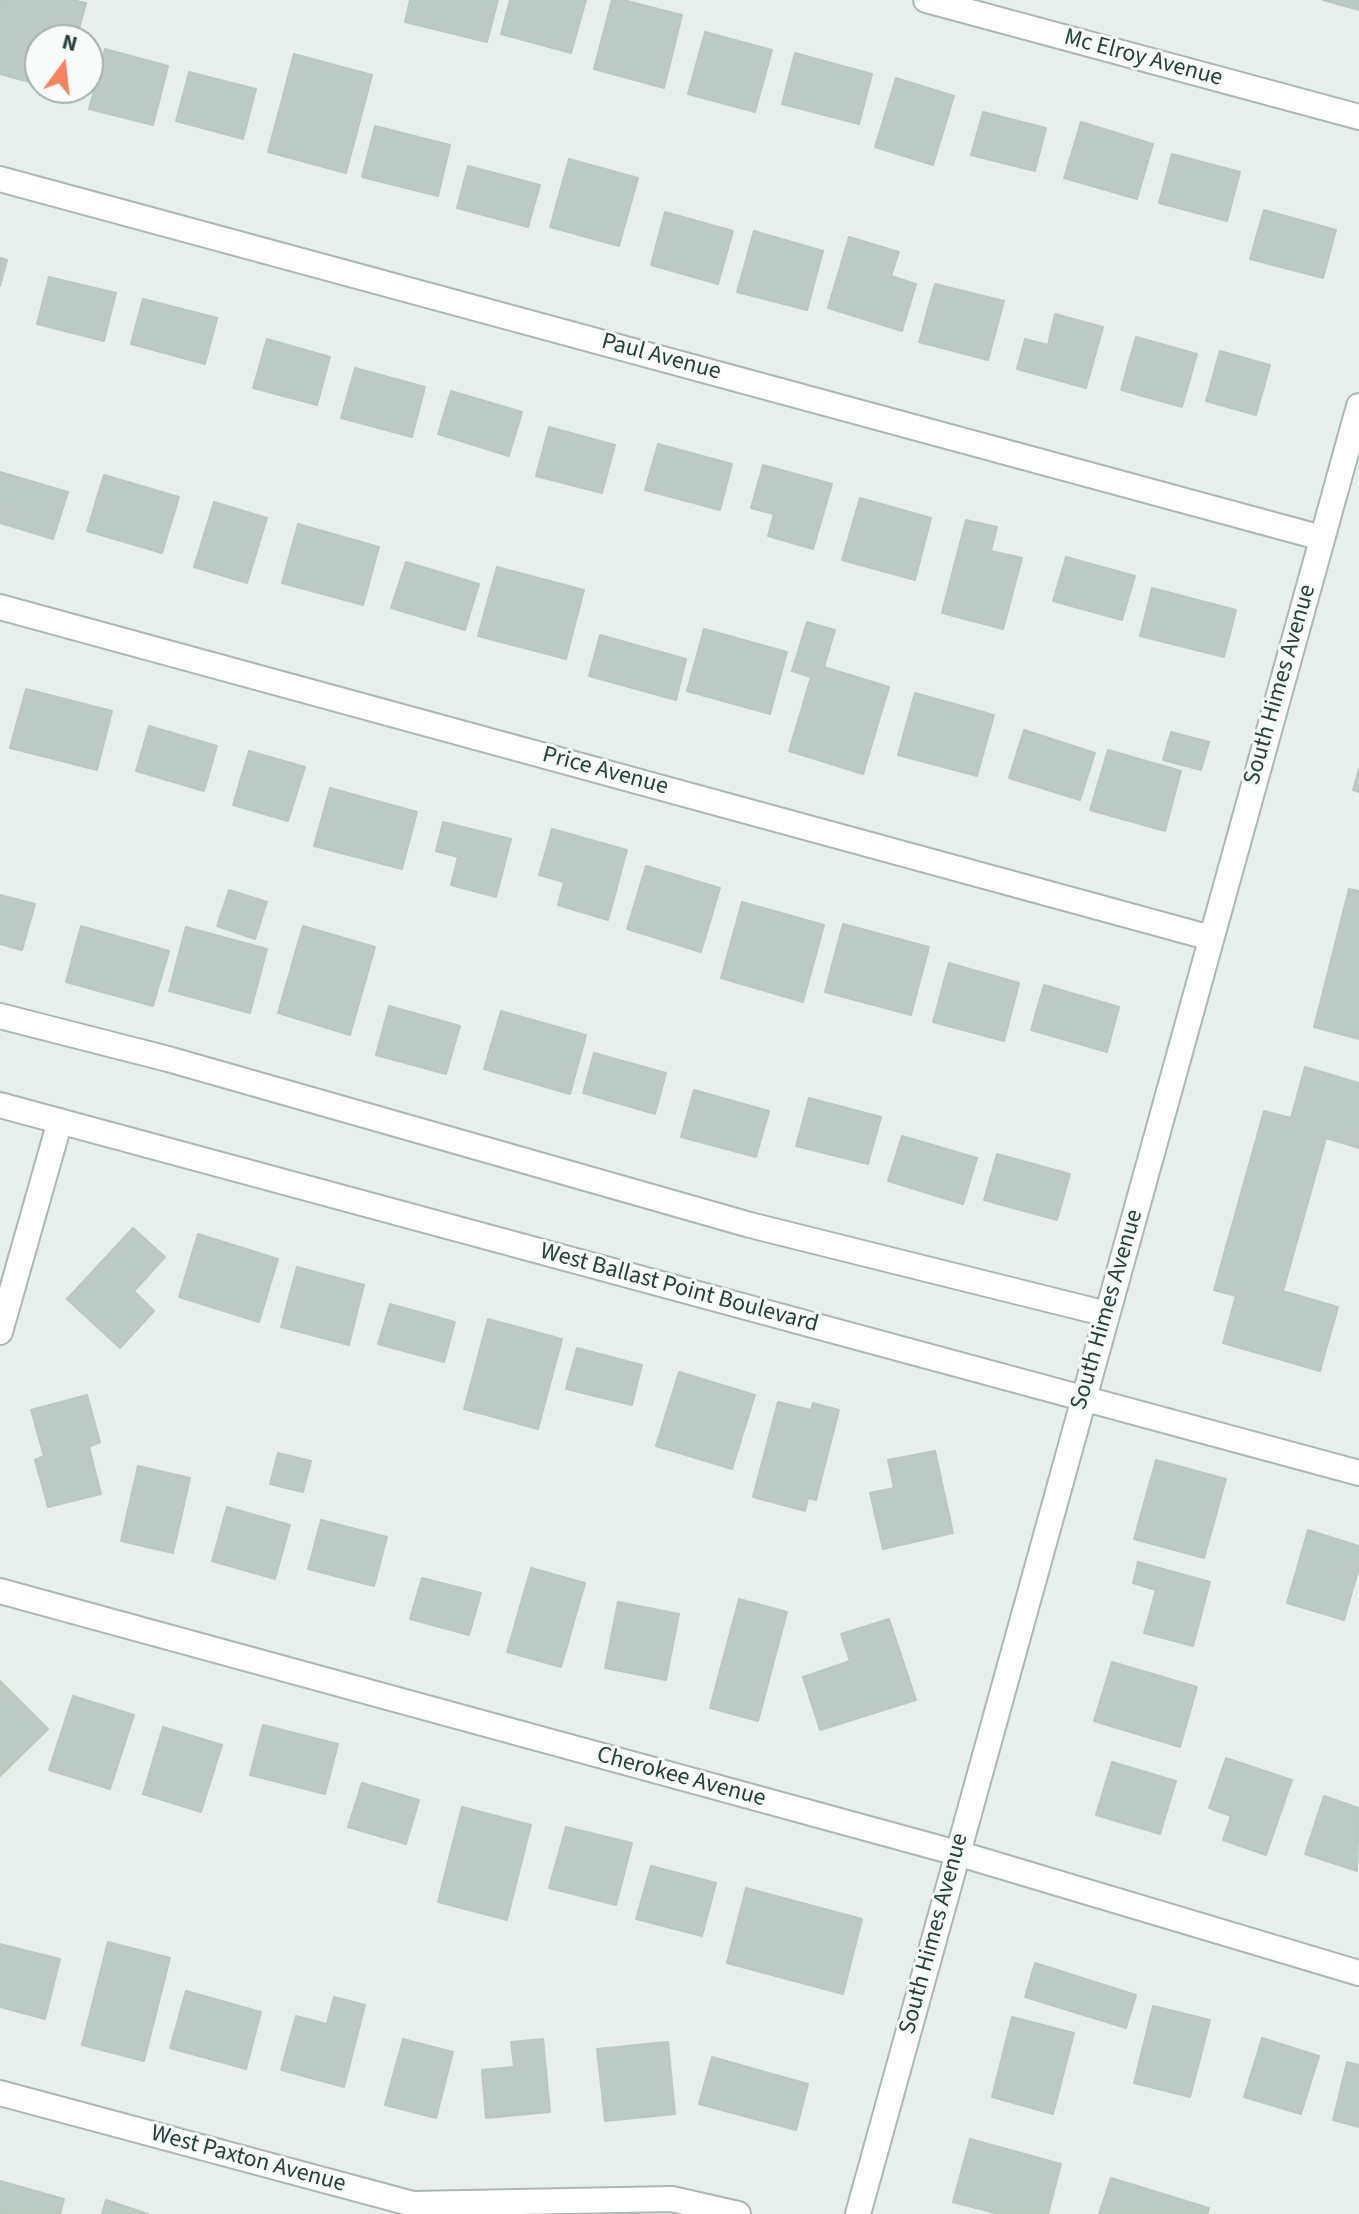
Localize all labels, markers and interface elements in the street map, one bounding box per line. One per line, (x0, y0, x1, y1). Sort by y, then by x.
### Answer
north arrow (24, 24, 104, 104)
street label: Mc Elroy Avenue (1061, 24, 1225, 94)
text: N (58, 25, 81, 60)
street label: Paul Avenue (598, 328, 724, 388)
street label: South Himes Avenue (1239, 582, 1323, 788)
street label: Price Avenue (539, 741, 671, 803)
street label: South Himes Avenue (1066, 1207, 1150, 1413)
street label: West Ballast Point Boulevard (537, 1238, 821, 1340)
street label: Cherokee Avenue (593, 1742, 769, 1814)
street label: South Himes Avenue (894, 1830, 976, 2038)
street label: West Paxton Avenue (147, 2120, 349, 2200)

